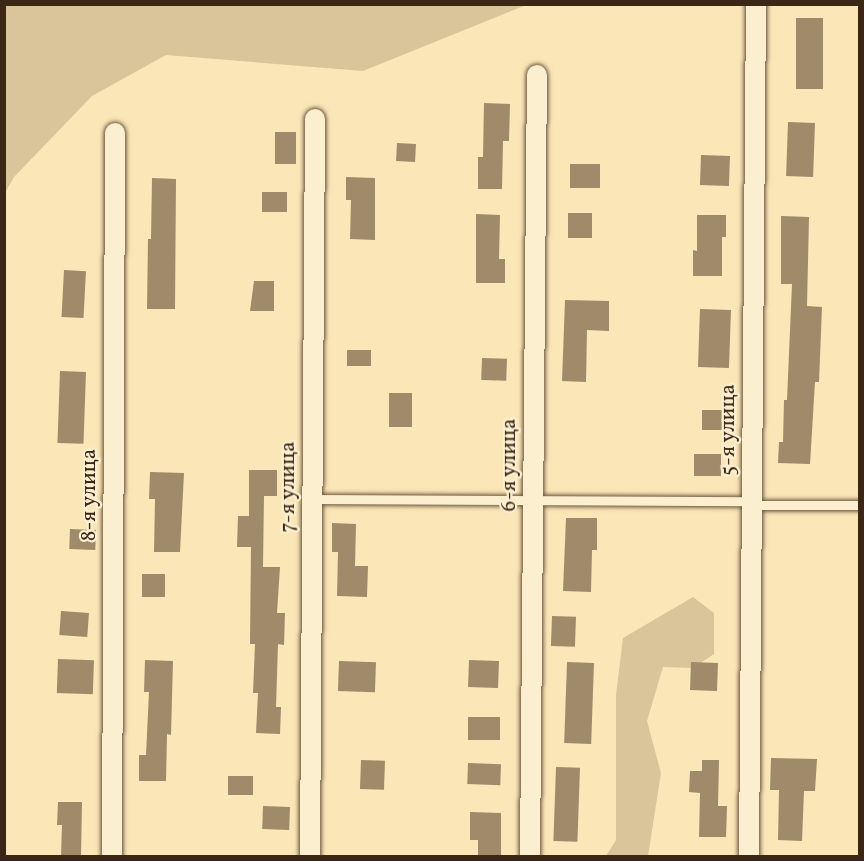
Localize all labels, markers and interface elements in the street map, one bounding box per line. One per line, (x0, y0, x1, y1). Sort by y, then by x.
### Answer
street label: 5-я улица (716, 384, 742, 476)
street label: 6-я улица (497, 418, 523, 512)
street label: 7-я улица (276, 441, 302, 533)
street label: 8-я улица (77, 448, 103, 542)

